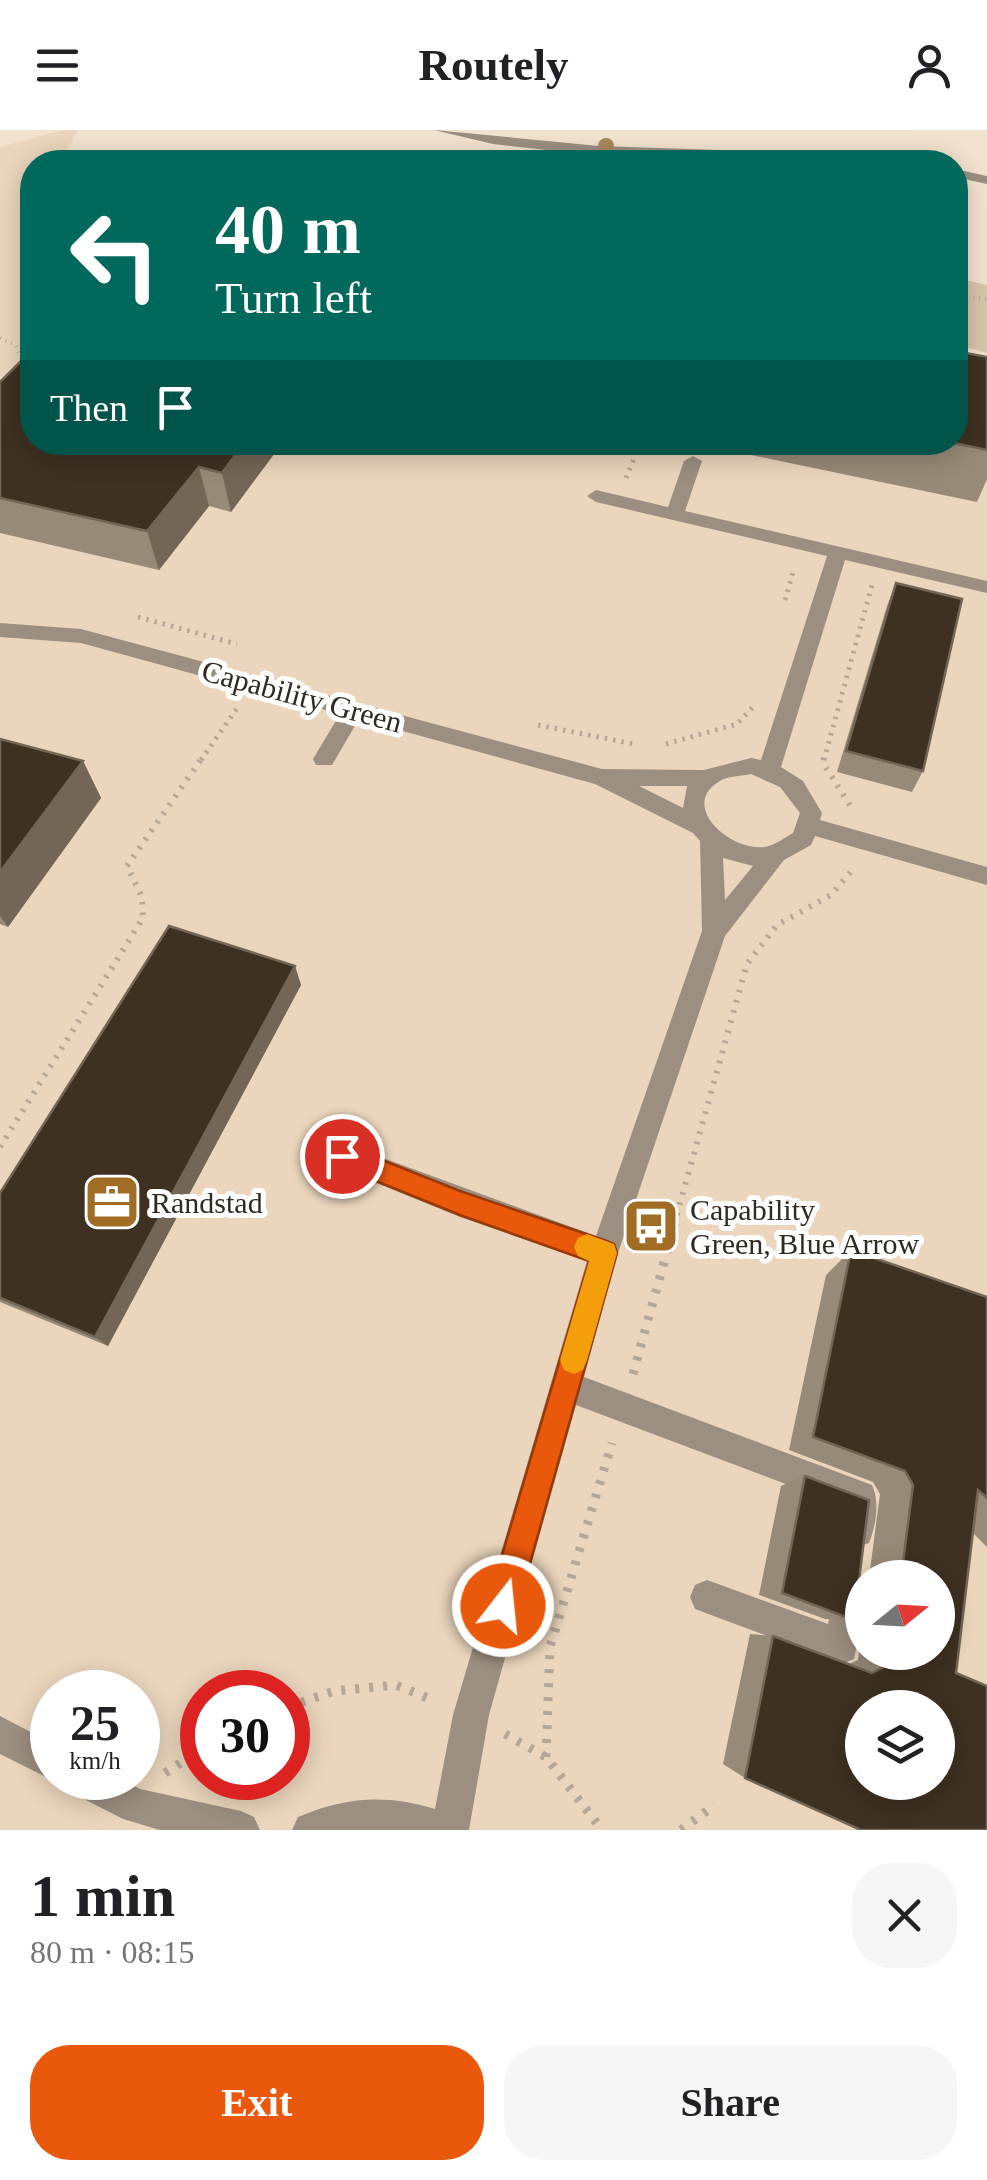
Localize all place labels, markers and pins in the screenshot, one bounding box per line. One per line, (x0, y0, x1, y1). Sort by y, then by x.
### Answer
pin (300, 1114, 385, 1199)
office icon: Randstad (82, 1172, 142, 1232)
place label: Randstad (151, 1186, 263, 1219)
place label: Capability Green, Blue Arrow (690, 1193, 919, 1260)
bus stop icon: Capability Green, Blue Arrow (621, 1196, 681, 1256)

